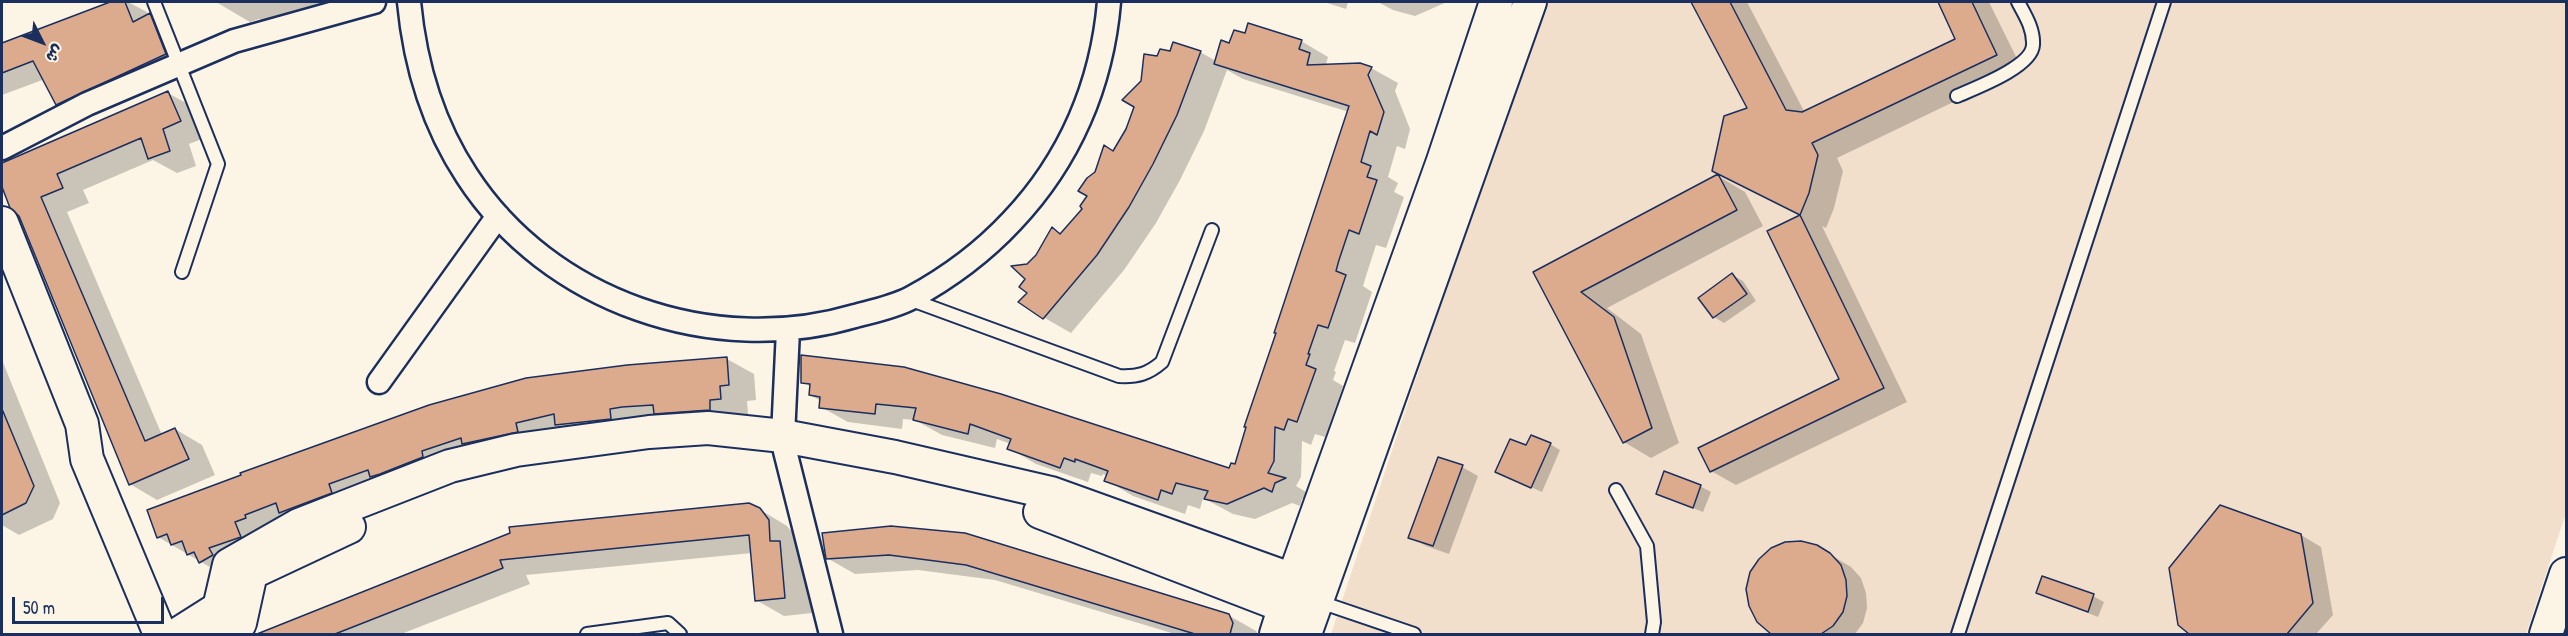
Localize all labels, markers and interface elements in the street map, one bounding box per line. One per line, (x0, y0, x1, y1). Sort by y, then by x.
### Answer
north arrow (12, 12, 72, 72)
text: ش (41, 40, 69, 68)
scale bar (15, 585, 166, 623)
text: 50 m (23, 595, 55, 620)

